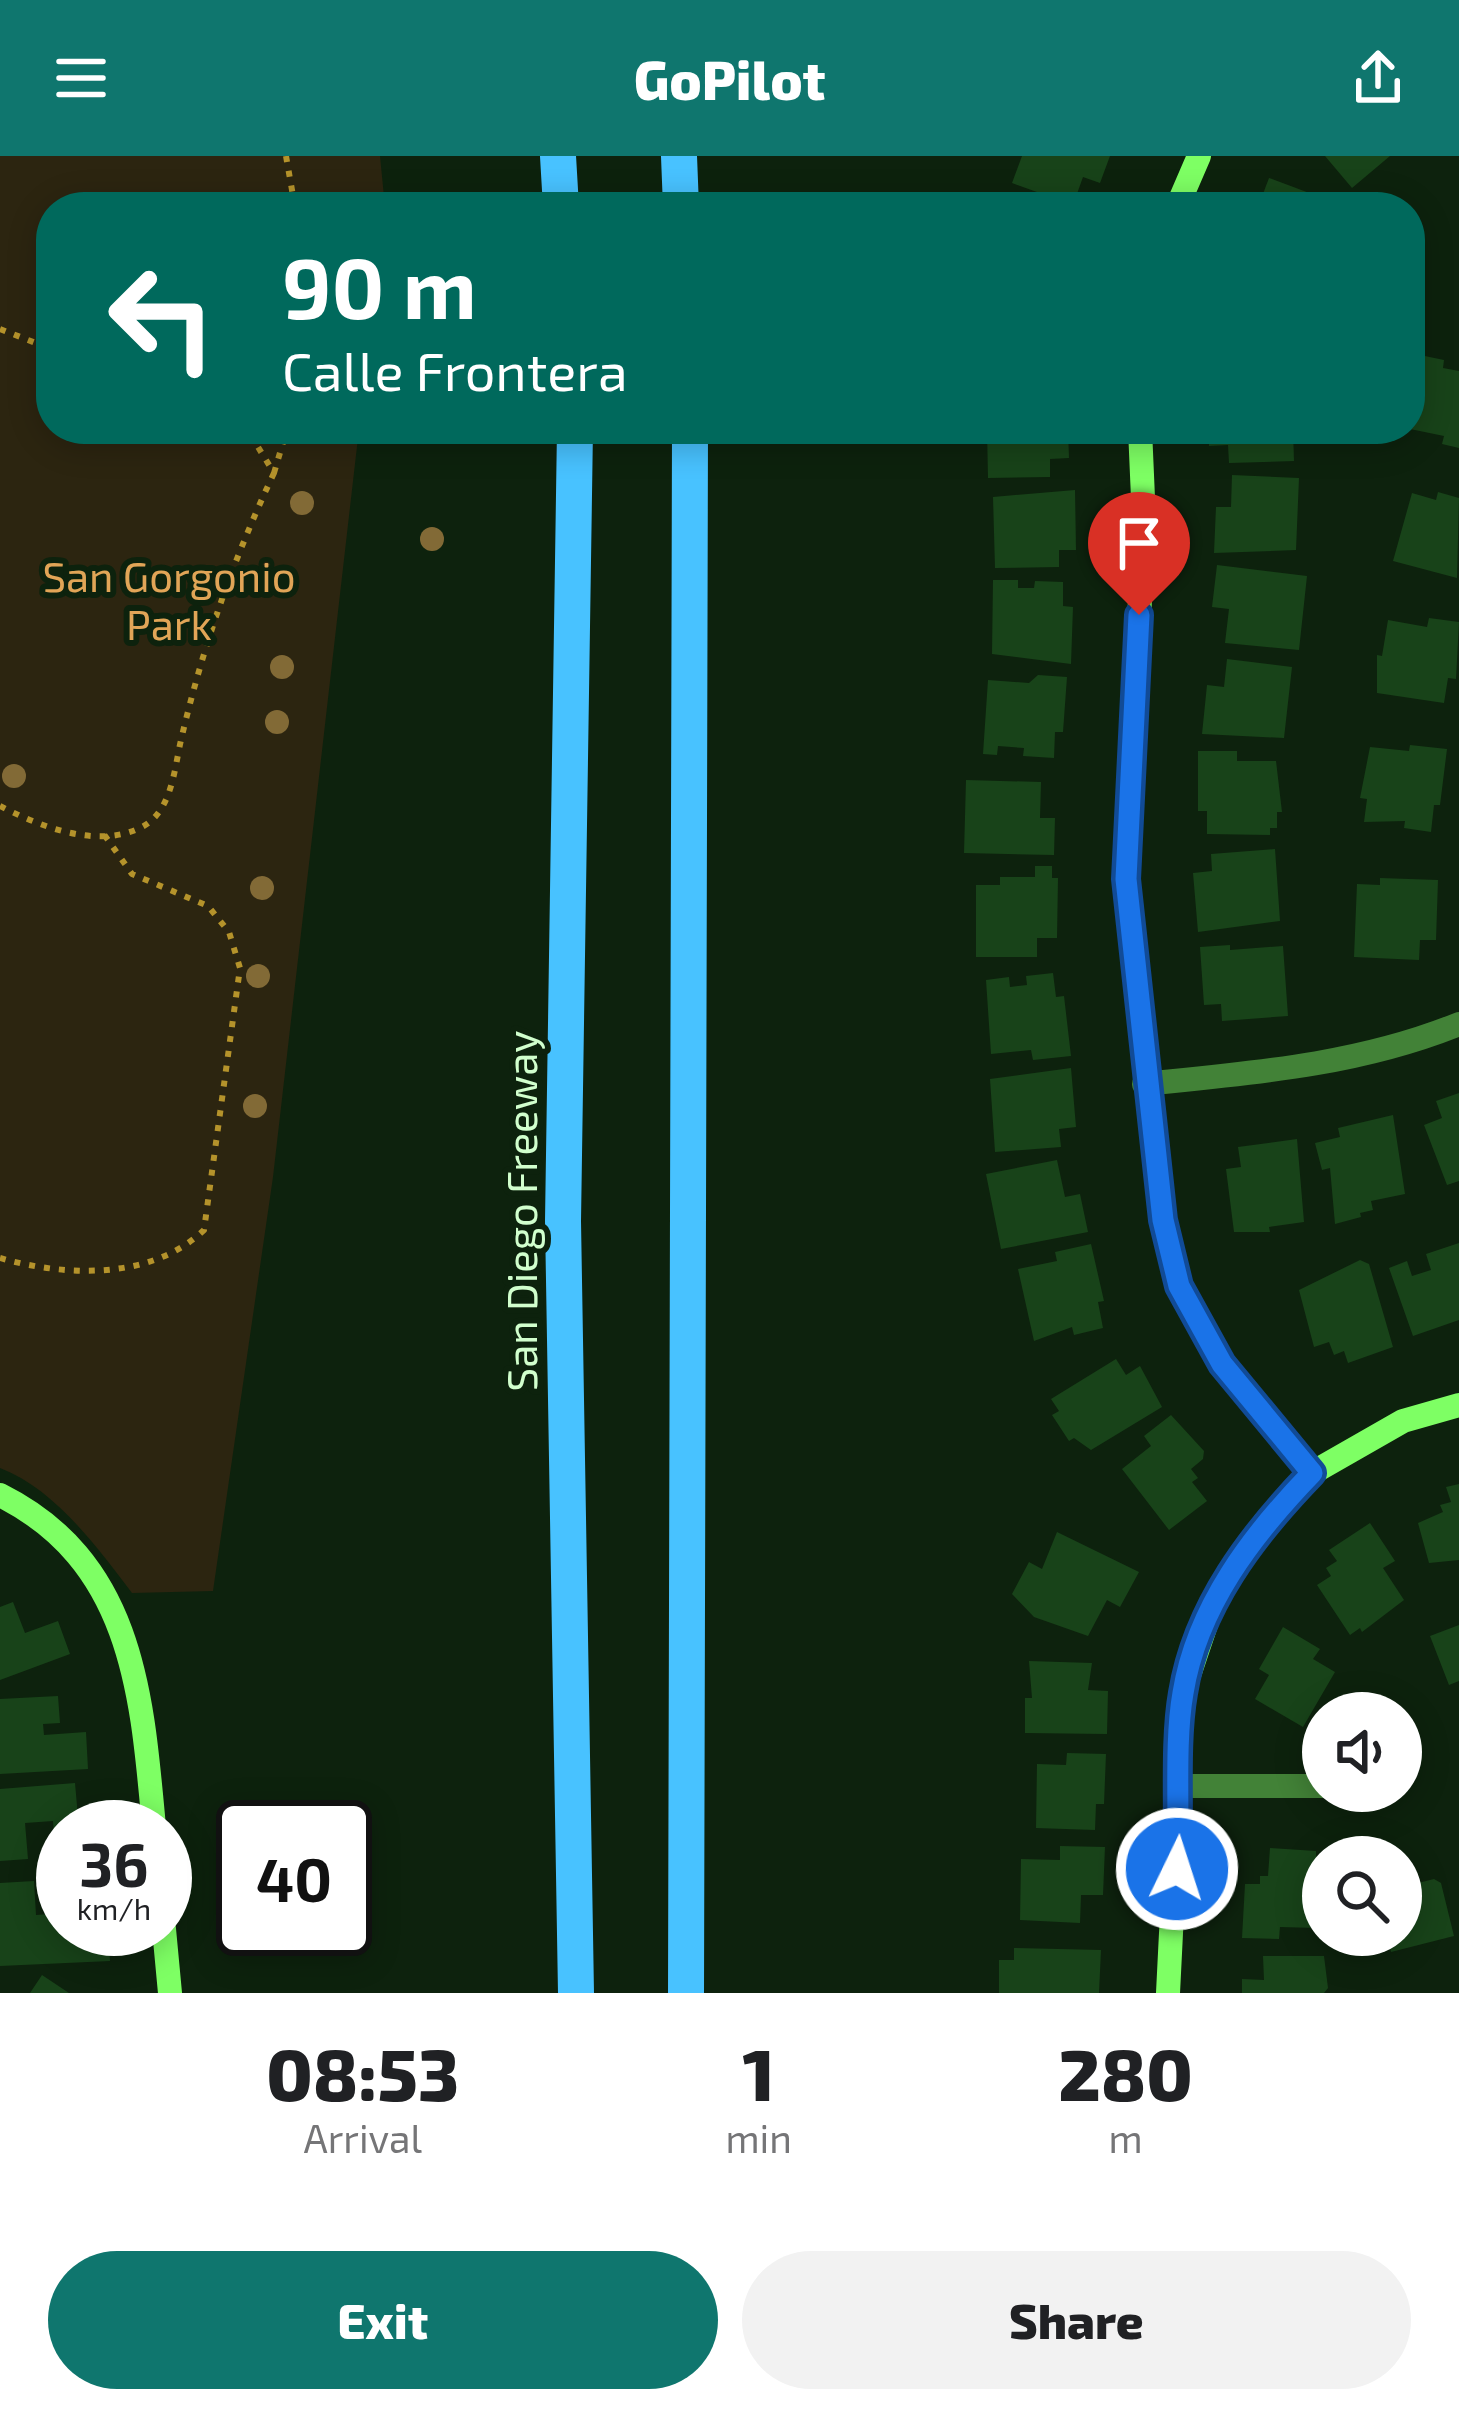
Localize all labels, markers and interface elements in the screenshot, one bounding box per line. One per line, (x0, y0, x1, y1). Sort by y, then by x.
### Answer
icon: menu (48, 45, 114, 111)
icon: share (1345, 45, 1411, 111)
text: GoPilot (634, 46, 825, 111)
text: 90 m (282, 235, 477, 336)
icon: left (84, 240, 240, 396)
text: Calle Frontera (282, 337, 628, 402)
pin (1088, 492, 1190, 615)
icon: arrive (1106, 510, 1172, 576)
park label: San Gorgonio Park (42, 550, 296, 648)
street label: San Diego Freeway (495, 1031, 545, 1391)
map controls (1302, 1692, 1422, 1956)
button: sound (1302, 1692, 1422, 1812)
speed limit sign: 40 (216, 1800, 372, 1956)
position arrow (1114, 1806, 1240, 1932)
text: 36 (79, 1827, 149, 1899)
button: search (1302, 1836, 1422, 1956)
text: km/h (77, 1890, 151, 1926)
text: 08:53 (266, 2029, 459, 2115)
text: 1 (742, 2029, 775, 2115)
text: 280 (1058, 2029, 1193, 2115)
text: Arrival (303, 2114, 422, 2161)
text: min (725, 2114, 792, 2161)
text: m (1108, 2114, 1143, 2161)
button: Exit (48, 2251, 718, 2389)
button: Share (742, 2251, 1411, 2389)

